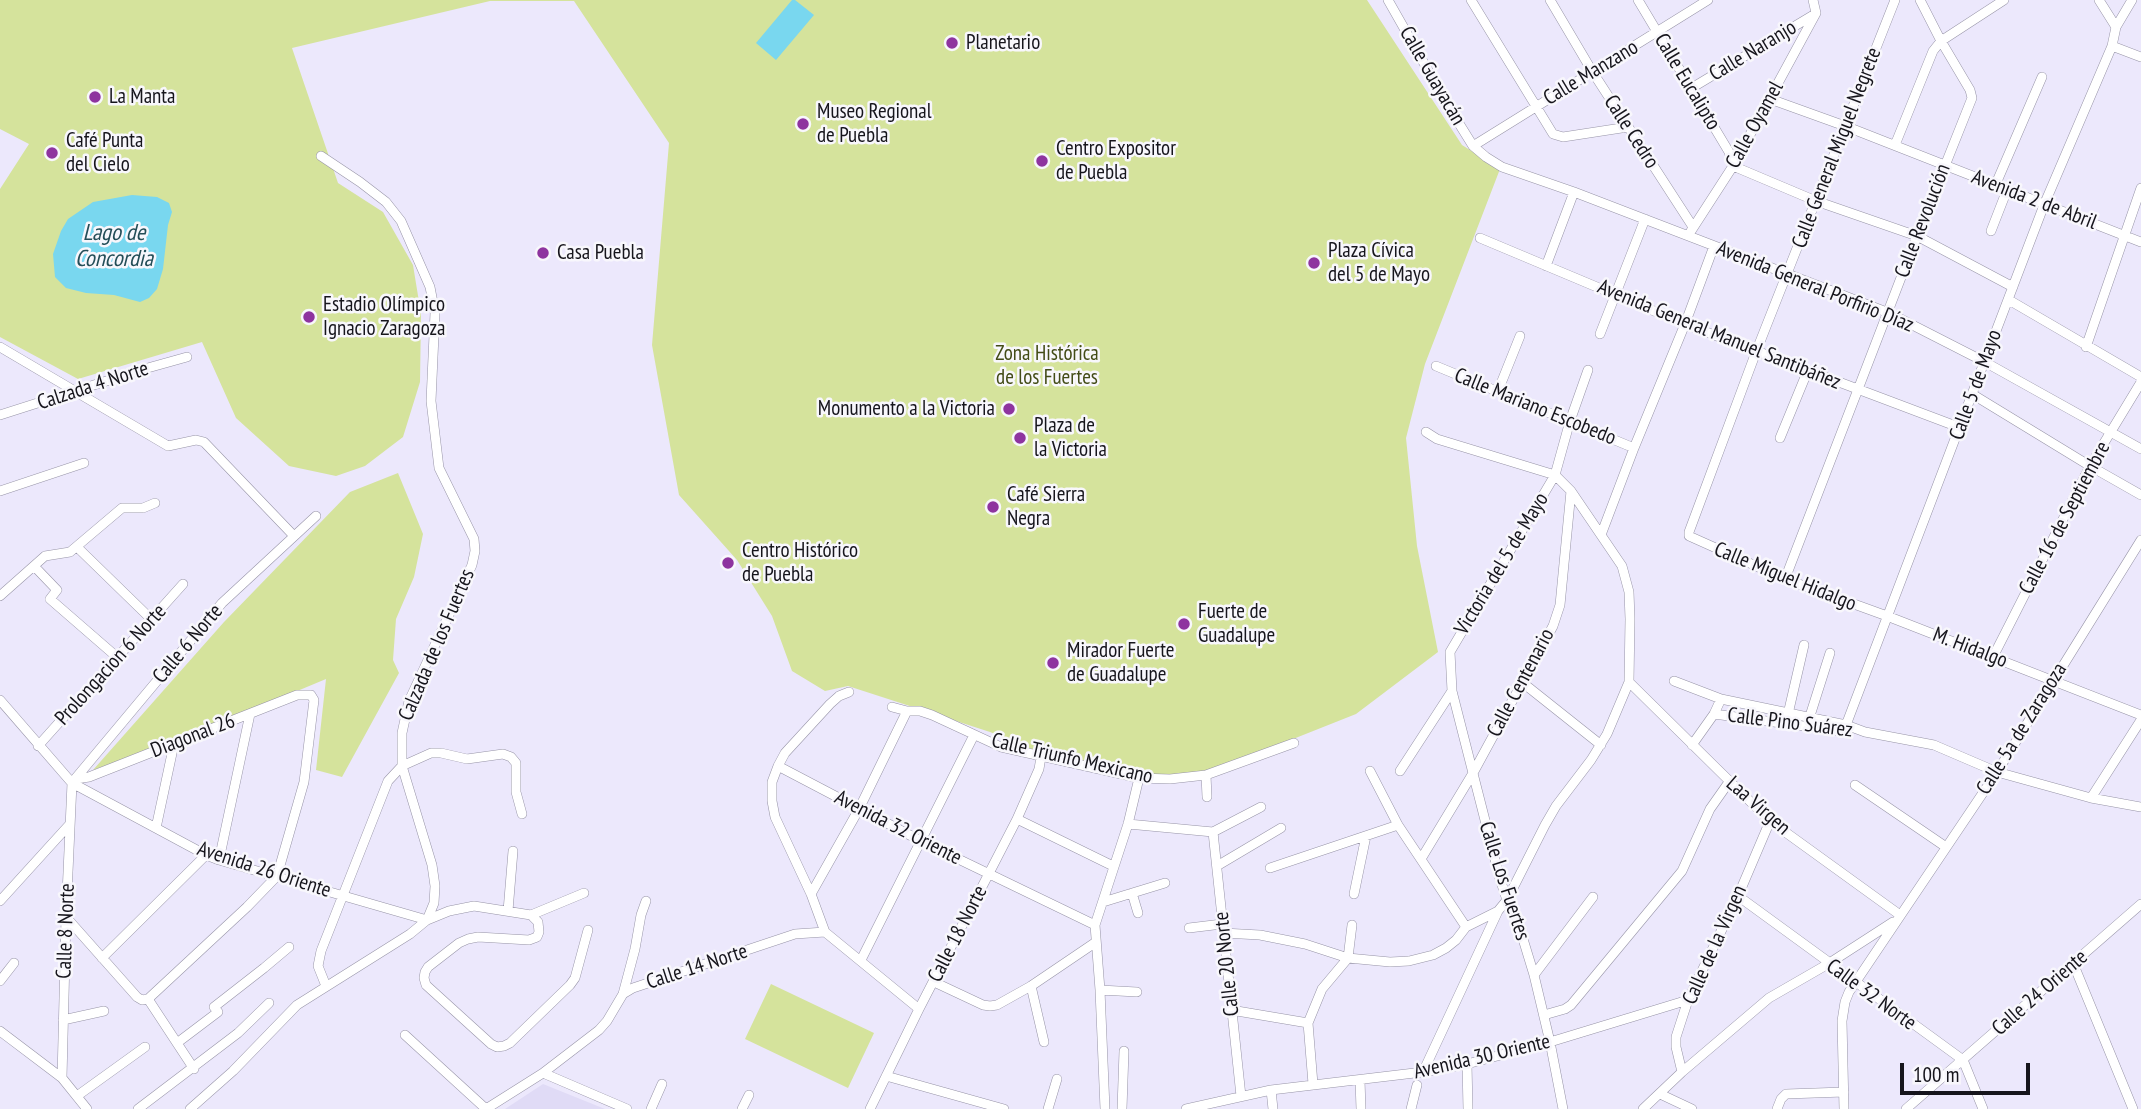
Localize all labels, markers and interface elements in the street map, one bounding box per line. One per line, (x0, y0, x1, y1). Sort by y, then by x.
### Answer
street label: Calle Naranjo (1705, 15, 1801, 87)
street label: Calle Guayacán (1394, 22, 1470, 130)
street label: Calle Eucalipto (1648, 29, 1726, 135)
place label: Planetario (966, 30, 1040, 56)
marker: Planetario (944, 35, 960, 51)
street label: Calle Manzano (1539, 35, 1643, 111)
street label: Calle General Miguel Negrete (1787, 44, 1887, 252)
street label: Calle Oyamel (1721, 77, 1789, 173)
place label: La Manta (109, 84, 175, 110)
marker: La Manta (87, 89, 103, 105)
street label: Calle Cedro (1598, 91, 1664, 173)
place label: Museo Regional de Puebla (817, 99, 932, 149)
marker: Museo Regional de Puebla (795, 116, 811, 132)
place label: Café Punta del Cielo (66, 128, 144, 178)
place label: Centro Expositor de Puebla (1056, 136, 1176, 186)
marker: Café Punta del Cielo (44, 145, 60, 161)
marker: Centro Expositor de Puebla (1034, 153, 1050, 169)
street label: Calle Revolución (1890, 161, 1956, 281)
street label: Avenida 2 de Abril (1968, 165, 2100, 235)
water label: Lago de Concordia (75, 219, 153, 273)
street label: Avenida General Porfirio Díaz (1713, 236, 1917, 338)
place label: Plaza Cívica del 5 de Mayo (1328, 238, 1430, 288)
place label: Casa Puebla (557, 240, 644, 266)
marker: Casa Puebla (535, 245, 551, 261)
marker: Plaza Cívica del 5 de Mayo (1306, 255, 1322, 271)
street label: Avenida General Manuel Santibáñez (1594, 275, 1844, 395)
place label: Estadio Olímpico Ignacio Zaragoza (323, 292, 445, 342)
marker: Estadio Olímpico Ignacio Zaragoza (301, 309, 317, 325)
street label: Calle 5 de Mayo (1944, 326, 2008, 444)
park label: Zona Histórica de los Fuertes (995, 341, 1099, 391)
street label: Calzada 4 Norte (34, 356, 152, 416)
street label: Calle Mariano Escobedo (1450, 363, 1620, 451)
place label: Monumento a la Victoria (818, 396, 995, 422)
marker: Monumento a la Victoria (1001, 401, 1017, 417)
place label: Plaza de la Victoria (1034, 413, 1107, 463)
marker: Plaza de la Victoria (1012, 430, 1028, 446)
street label: Calle 16 de Septiembre (2014, 437, 2116, 599)
place label: Café Sierra Negra (1007, 482, 1085, 532)
street label: Victoria del 5 de Mayo (1450, 488, 1554, 640)
marker: Café Sierra Negra (985, 499, 1001, 515)
street label: Calle Miguel Hidalgo (1710, 537, 1860, 617)
place label: Centro Histórico de Puebla (742, 538, 858, 588)
marker: Centro Histórico de Puebla (720, 555, 736, 571)
street label: Calzada de los Fuertes (394, 565, 480, 725)
street label: Prolongacion 6 Norte (50, 599, 172, 731)
street label: Calle 6 Norte (148, 599, 228, 689)
place label: Fuerte de Guadalupe (1198, 599, 1275, 649)
marker: Fuerte de Guadalupe (1176, 616, 1192, 632)
street label: M. Hidalgo (1929, 622, 2011, 674)
street label: Calle Centenario (1482, 625, 1560, 741)
place label: Mirador Fuerte de Guadalupe (1067, 638, 1174, 688)
marker: Mirador Fuerte de Guadalupe (1045, 655, 1061, 671)
street label: Calle 5a de Zaragoza (1971, 659, 2073, 799)
street label: Calle Pino Suárez (1726, 703, 1854, 743)
street label: Diagonal 26 (147, 708, 239, 764)
street label: Calle Triunfo Mexicano (989, 728, 1155, 790)
street label: Laa Virgen (1721, 771, 1795, 841)
street label: Avenida 32 Oriente (830, 785, 966, 871)
street label: Calle Los Fuertes (1473, 819, 1535, 943)
street label: Avenida 26 Oriente (194, 837, 334, 903)
street label: Calle 18 Norte (923, 882, 993, 986)
street label: Calle de la Virgen (1678, 882, 1752, 1008)
street label: Calle 8 Norte (52, 883, 80, 979)
street label: Calle 20 Norte (1209, 911, 1245, 1017)
street label: Calle 14 Norte (643, 939, 751, 995)
street label: Calle 24 Oriente (1987, 945, 2093, 1041)
street label: Calle 32 Norte (1821, 954, 1921, 1036)
street label: Avenida 30 Oriente (1411, 1029, 1553, 1085)
scale bar (1903, 1050, 2032, 1094)
text: 100 m (1913, 1061, 1959, 1088)

